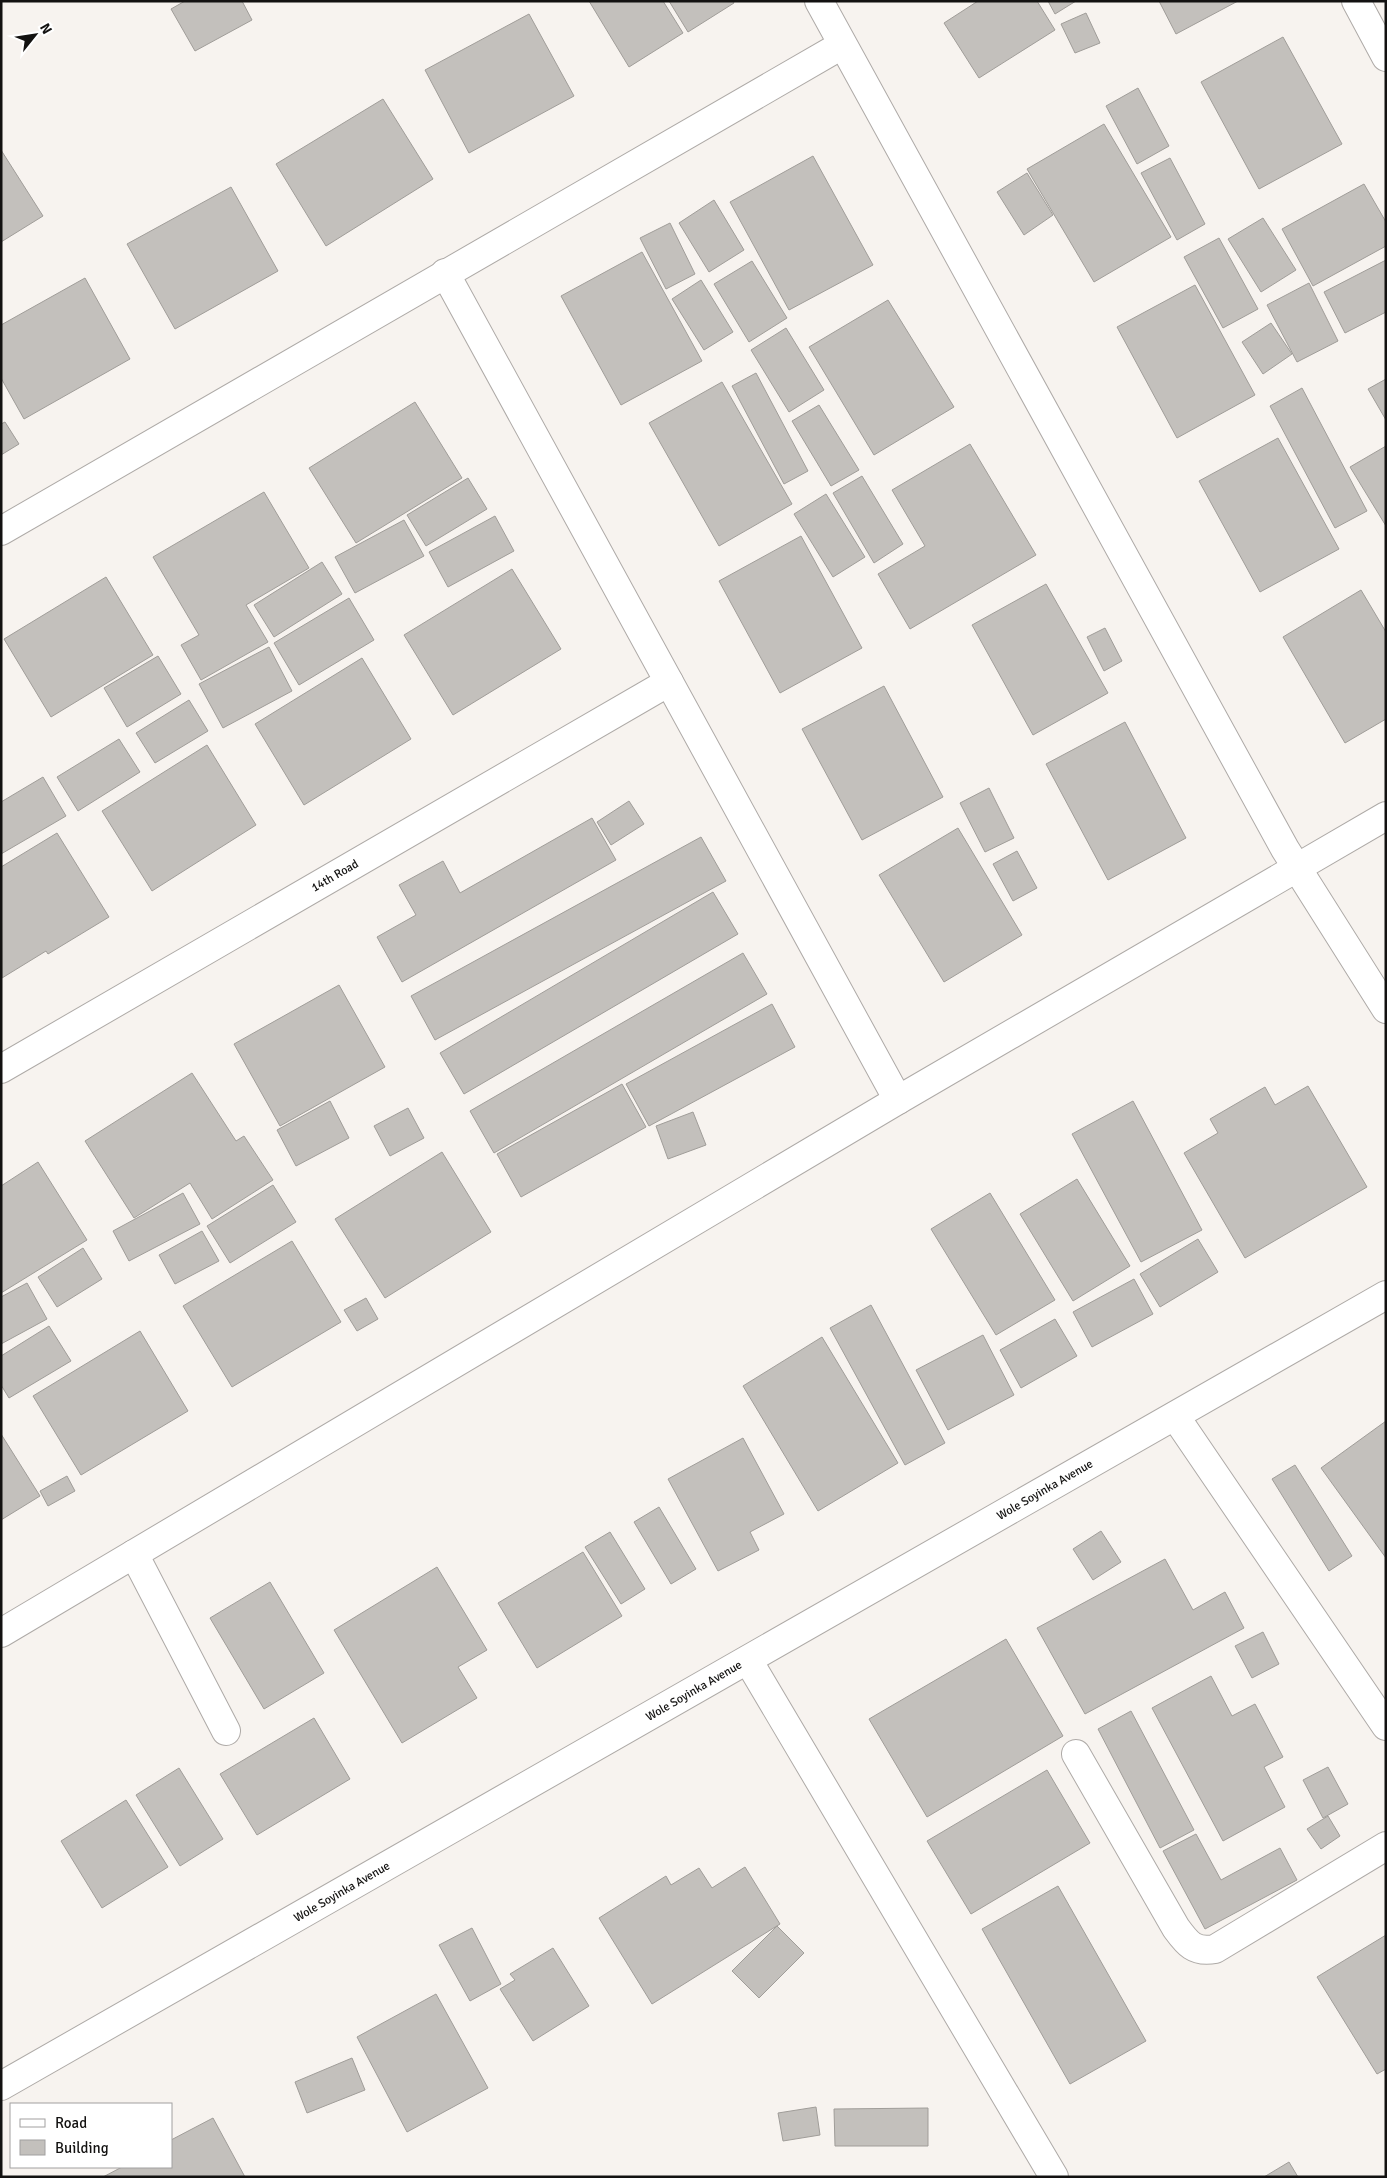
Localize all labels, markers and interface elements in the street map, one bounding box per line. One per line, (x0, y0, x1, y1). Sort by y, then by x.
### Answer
north arrow (10, 10, 60, 60)
text: N (36, 20, 56, 37)
street label: 14th Road (309, 856, 361, 896)
street label: Wole Soyinka Avenue (994, 1456, 1096, 1524)
street label: Wole Soyinka Avenue (643, 1657, 745, 1725)
street label: Wole Soyinka Avenue (291, 1858, 393, 1926)
legend (10, 2103, 172, 2168)
text: Road (55, 2114, 87, 2132)
text: Building (55, 2139, 109, 2157)

